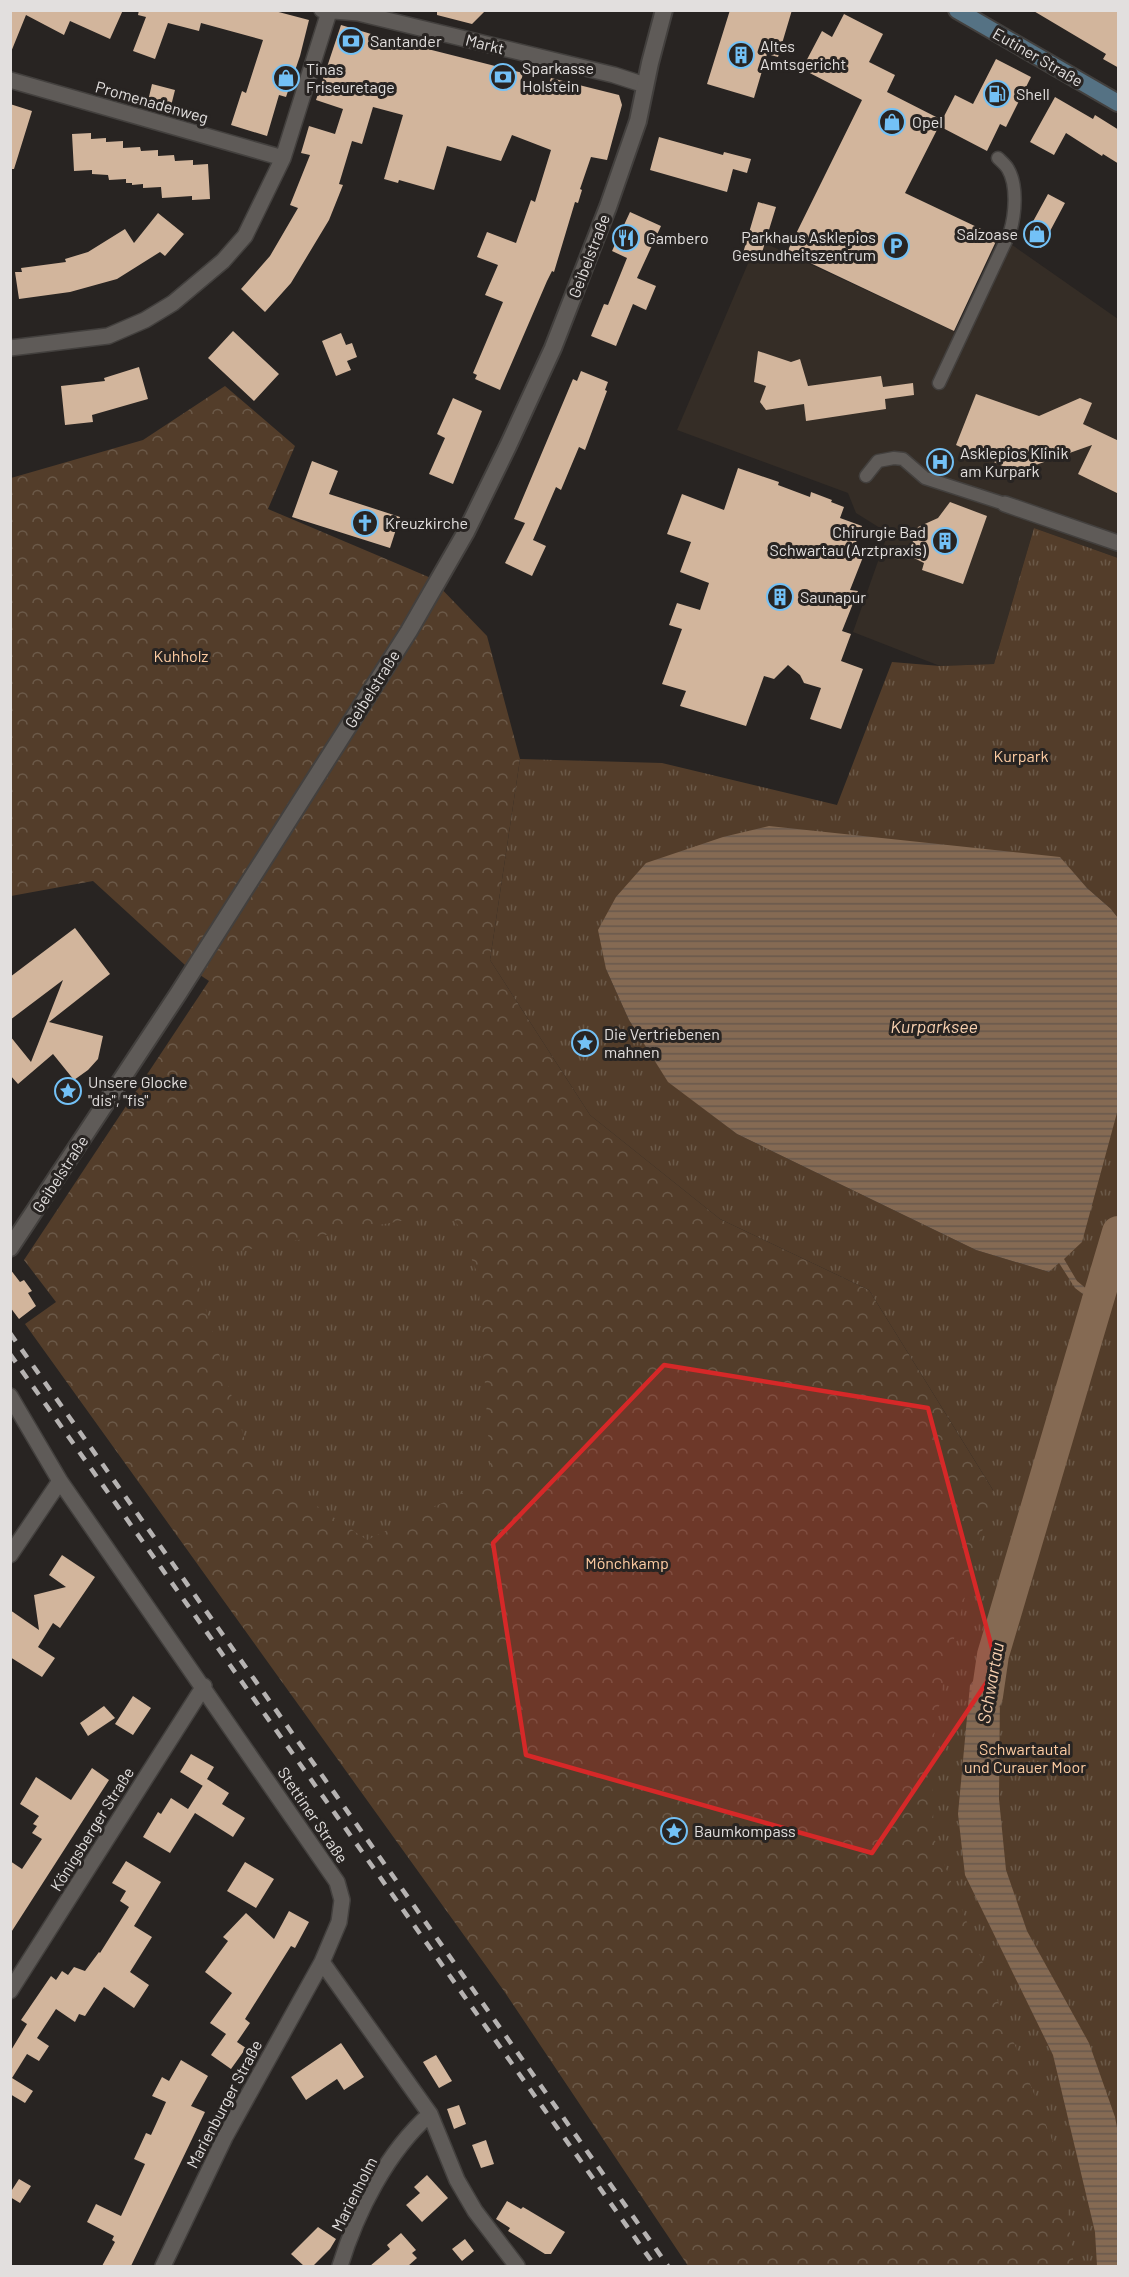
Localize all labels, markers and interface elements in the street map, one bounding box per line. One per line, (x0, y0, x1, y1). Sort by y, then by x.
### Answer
street label: Eutiner Straße (990, 23, 1087, 90)
bank icon: Santander (336, 26, 366, 56)
street label: Markt (464, 30, 506, 57)
place label: Santander (370, 31, 442, 50)
place label: Altes Amtsgericht (760, 36, 846, 73)
building icon: Altes Amtsgericht (726, 40, 756, 70)
place label: Sparkasse Holstein (522, 58, 594, 95)
place label: Tinas Friseuretage (306, 59, 395, 96)
bank icon: Sparkasse Holstein (488, 62, 518, 92)
shop icon: Tinas Friseuretage (271, 63, 301, 93)
street label: Promenadenweg (94, 76, 211, 127)
fuel station icon: Shell (982, 79, 1012, 109)
place label: Shell (1016, 84, 1050, 103)
shop icon: Opel (877, 107, 907, 137)
place label: Opel (912, 112, 943, 131)
street label: Geibelstraße (564, 211, 613, 300)
shop icon: Salzoase (1022, 219, 1052, 249)
restaurant icon: Gambero (611, 223, 641, 253)
place label: Salzoase (957, 224, 1018, 243)
place label: Parkhaus Asklepios Gesundheitszentrum (732, 227, 876, 264)
place label: Gambero (646, 228, 709, 247)
parking icon: Parkhaus Asklepios Gesundheitszentrum (881, 231, 911, 261)
place label: Asklepios Klinik am Kurpark (960, 443, 1068, 480)
hospital icon: Asklepios Klinik am Kurpark (925, 447, 955, 477)
church icon: Kreuzkirche (350, 508, 380, 538)
place label: Kreuzkirche (385, 513, 468, 532)
place label: Chirurgie Bad Schwartau (Arztpraxis) (769, 522, 927, 559)
building icon: Chirurgie Bad Schwartau (Arztpraxis) (930, 526, 960, 556)
building icon: Saunapur (765, 582, 795, 612)
place label: Saunapur (800, 587, 866, 606)
park label: Kuhholz (154, 646, 209, 665)
street label: Geibelstraße (340, 646, 403, 731)
park label: Kurpark (993, 746, 1049, 765)
water label: Kurparksee (890, 1015, 978, 1037)
place label: Die Vertriebenen mahnen (604, 1024, 720, 1061)
place icon: Die Vertriebenen mahnen (570, 1028, 600, 1058)
place label: Unsere Glocke "dis", "fis" (88, 1072, 187, 1109)
place icon: Unsere Glocke "dis", "fis" (53, 1076, 83, 1106)
street label: Geibelstraße (28, 1132, 92, 1216)
park label: Mönchkamp (585, 1553, 669, 1572)
water label: Schwartau (972, 1641, 1008, 1725)
park label: Schwartautal und Curauer Moor (964, 1739, 1086, 1776)
street label: Königsberger Straße (46, 1763, 137, 1894)
street label: Stettiner Straße (274, 1763, 353, 1866)
place icon: Baumkompass (659, 1816, 689, 1846)
place label: Baumkompass (694, 1821, 796, 1840)
street label: Marienburger Straße (182, 2036, 265, 2171)
street label: Marienholm (327, 2153, 380, 2234)

